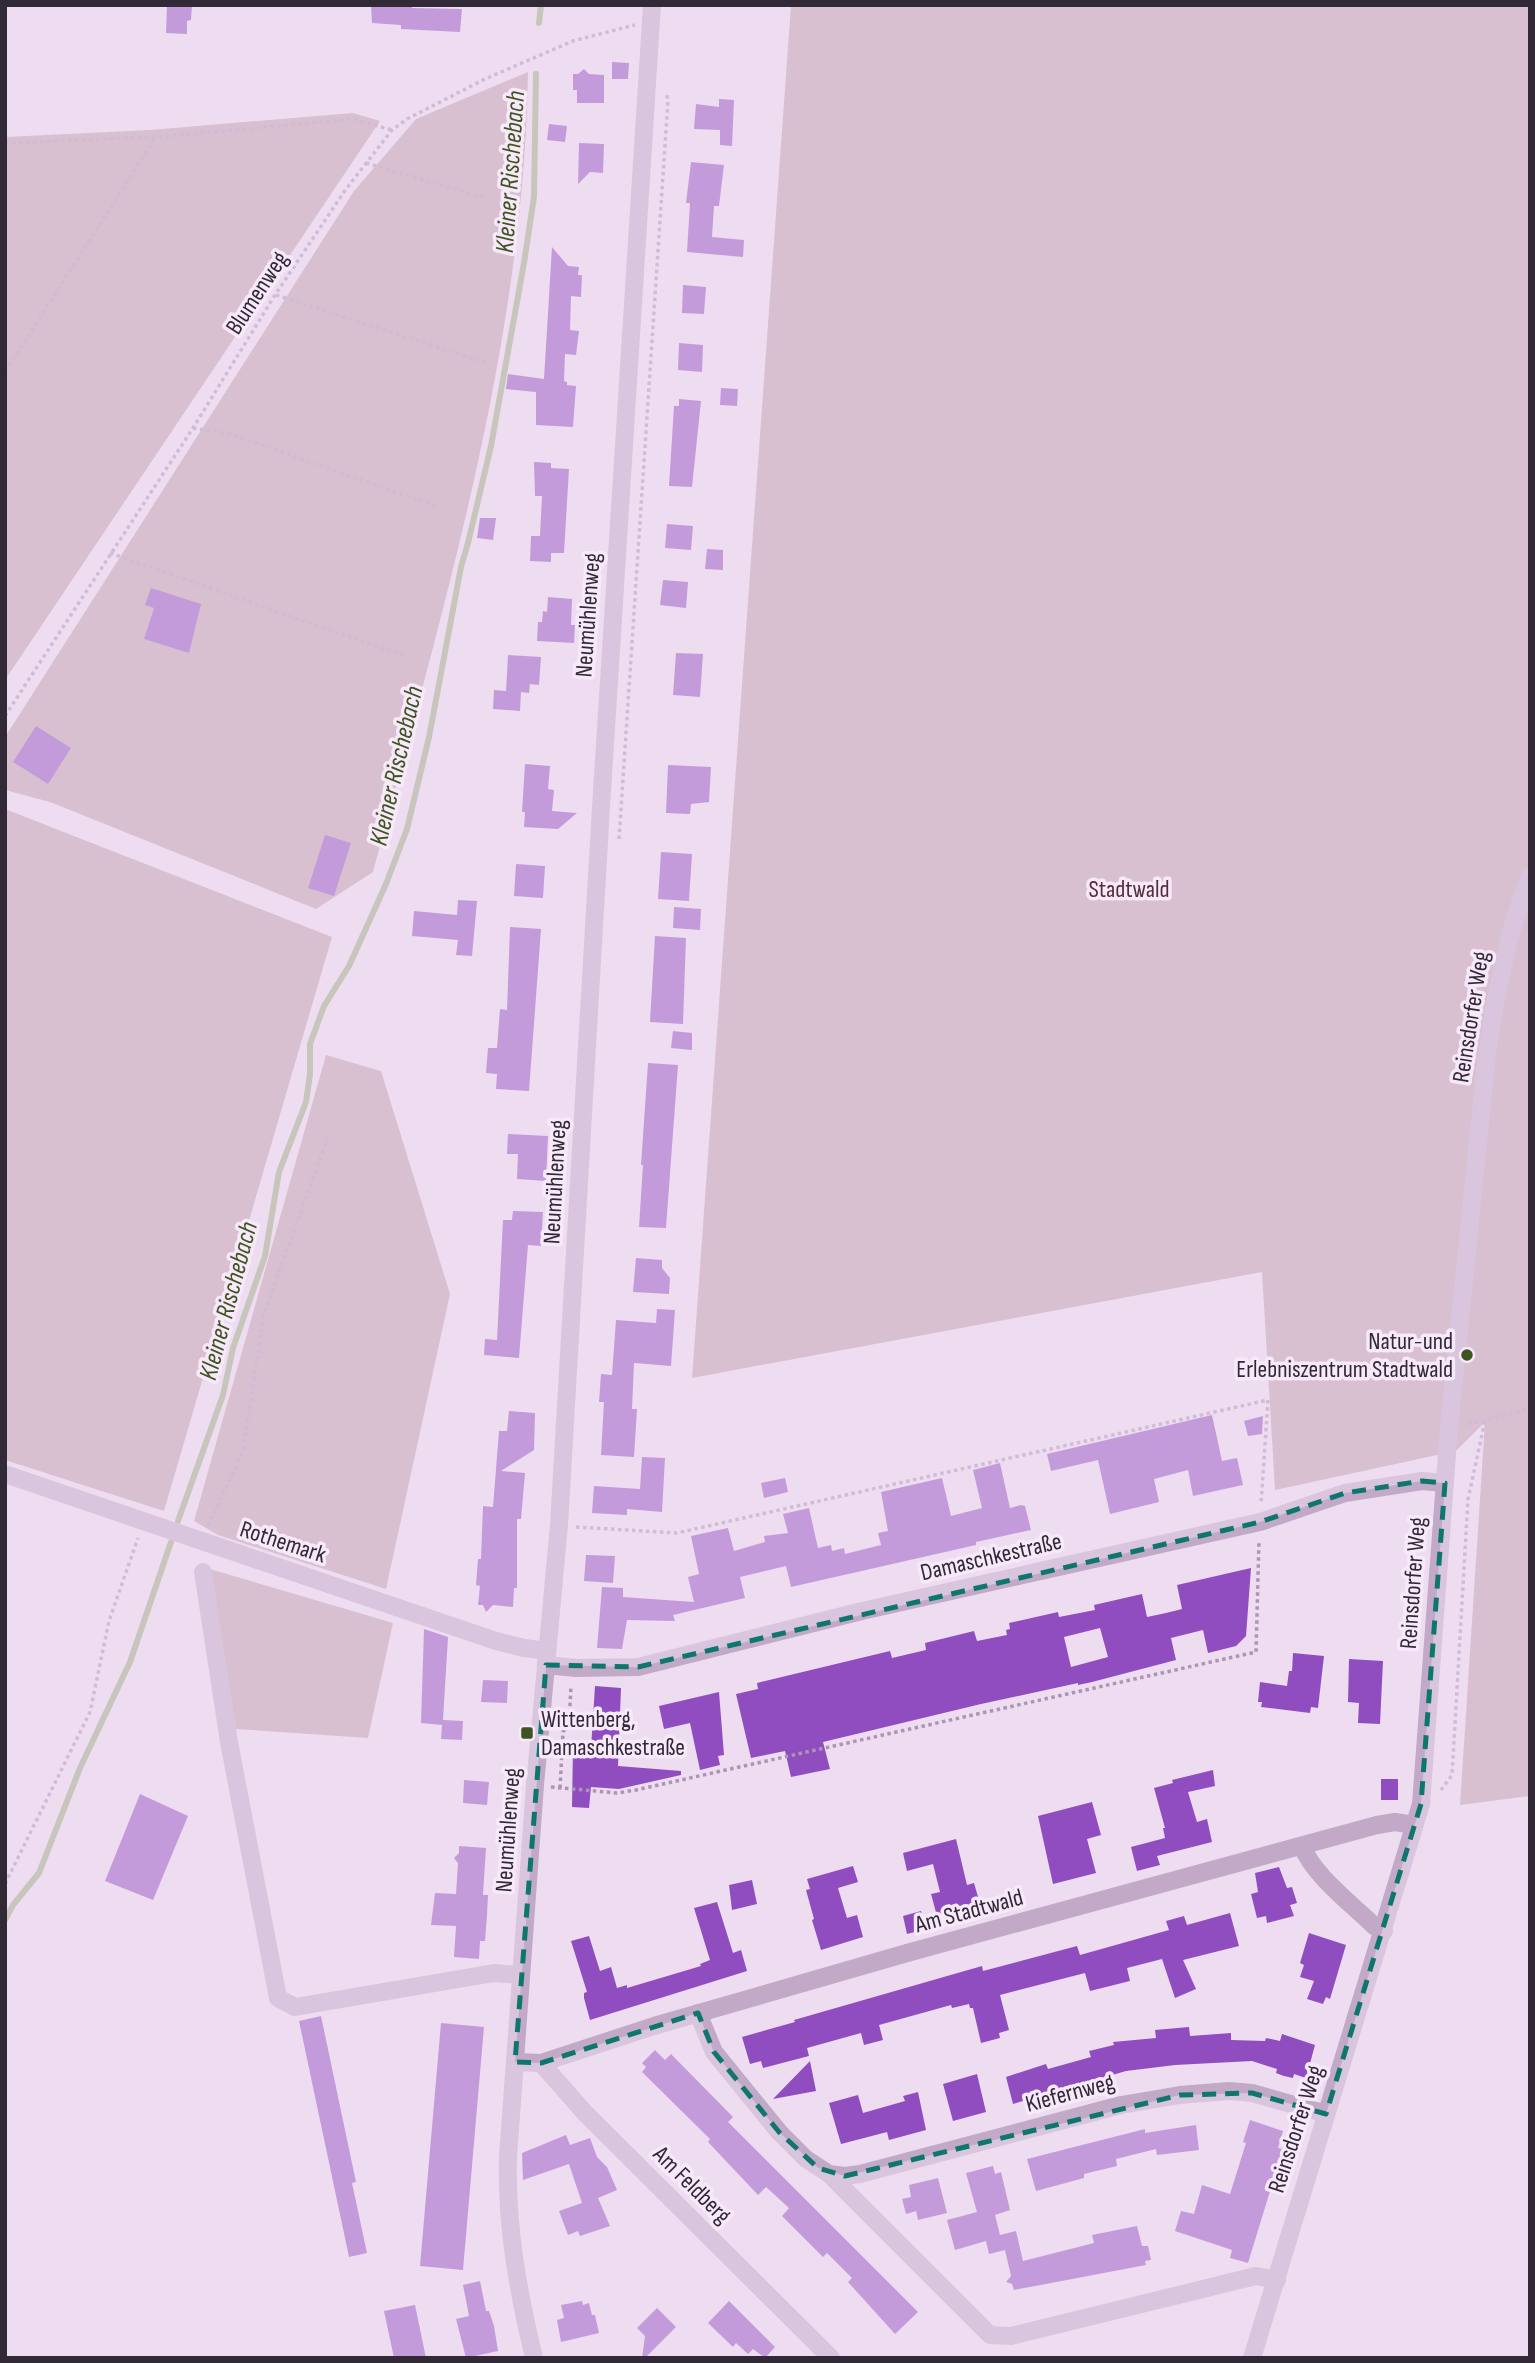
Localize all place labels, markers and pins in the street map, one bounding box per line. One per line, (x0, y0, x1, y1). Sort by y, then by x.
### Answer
place label: Natur-und Erlebniszentrum Stadtwald (1236, 1327, 1453, 1384)
marker: Natur-und Erlebniszentrum Stadtwald (1459, 1347, 1475, 1363)
place label: Wittenberg, Damaschkestraße (541, 1705, 685, 1762)
marker: Wittenberg, Damaschkestraße (519, 1725, 535, 1741)

